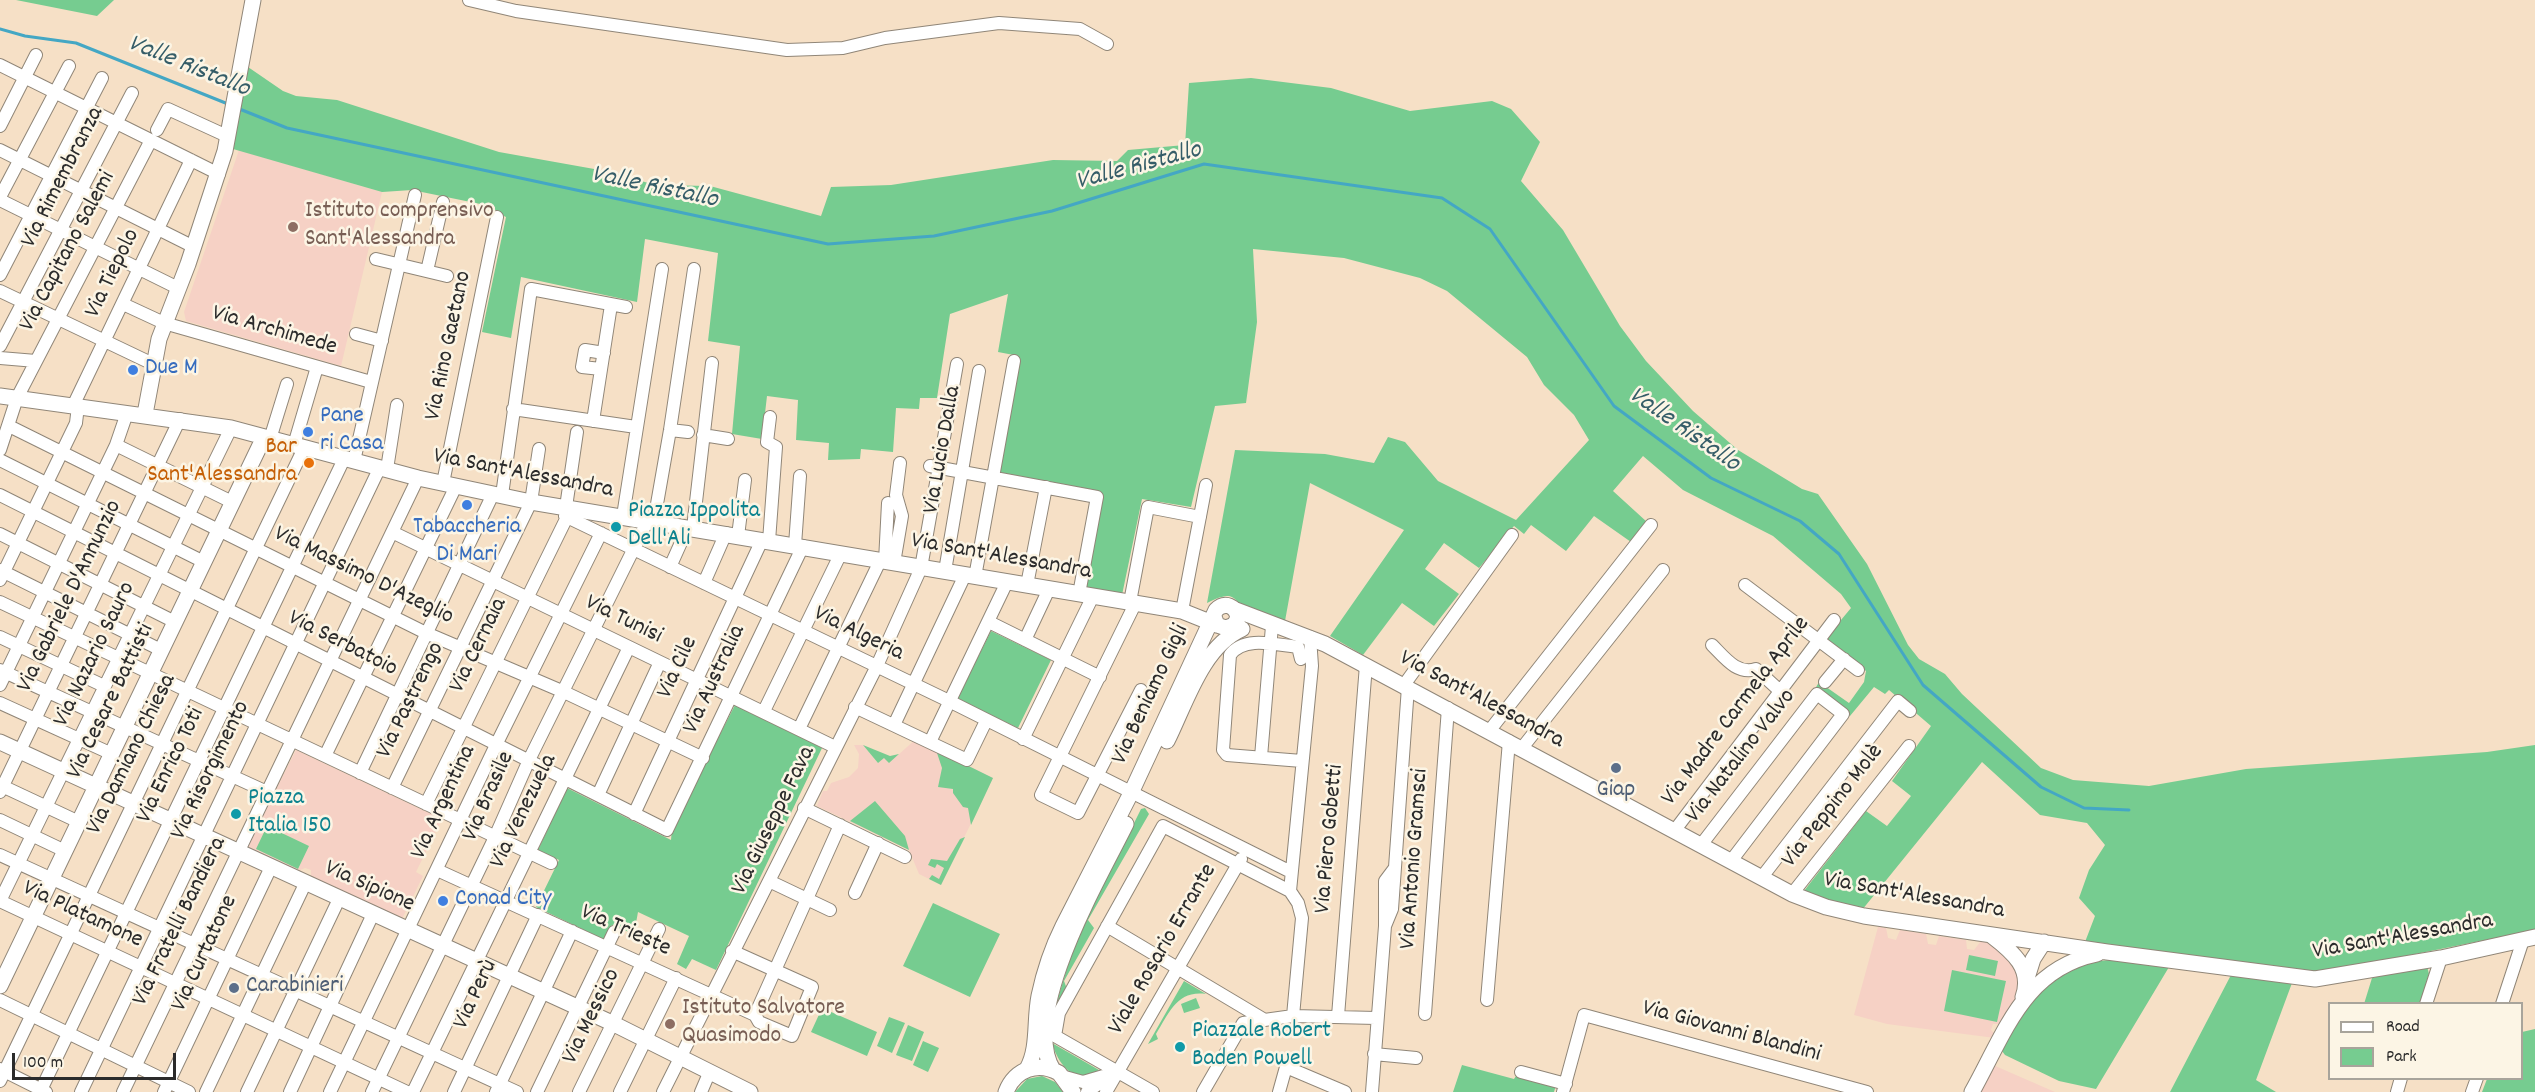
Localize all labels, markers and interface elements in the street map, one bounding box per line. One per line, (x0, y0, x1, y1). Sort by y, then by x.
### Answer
water label: Valle Ristallo (123, 29, 253, 107)
street label: Via Rimembranza (16, 103, 112, 253)
water label: Valle Ristallo (1073, 136, 1205, 200)
water label: Valle Ristallo (588, 160, 720, 218)
street label: Via Capitano Salemi (15, 167, 123, 337)
place label: Istituto comprensivo Sant'Alessandra (305, 199, 494, 255)
marker: Istituto comprensivo Sant'Alessandra (286, 220, 300, 234)
street label: Via Tiepolo (80, 225, 148, 323)
street label: Via Rino Gaetano (420, 269, 480, 423)
street label: Via Archimede (208, 300, 340, 364)
place label: Due M (145, 356, 198, 384)
marker: Due M (126, 363, 140, 377)
water label: Valle Ristallo (1621, 381, 1745, 481)
street label: Via Lucio Dalla (919, 384, 969, 516)
place label: Pane ri Casa (320, 404, 383, 460)
marker: Pane ri Casa (301, 425, 315, 439)
place label: Bar Sant'Alessandra (147, 435, 297, 491)
street label: Via Sant'Alessandra (431, 443, 615, 507)
marker: Bar Sant'Alessandra (302, 456, 316, 470)
street label: Via Gabriele D'Annunzio (12, 496, 130, 698)
marker: Tabaccheria Di Mari (460, 498, 474, 512)
place label: Piazza Ippolita Dell'Ali (628, 499, 760, 555)
place label: Tabaccheria Di Mari (413, 515, 521, 571)
marker: Piazza Ippolita Dell'Ali (609, 520, 623, 534)
street label: Via Massimo D'Azeglio (268, 521, 458, 633)
street label: Via Sant'Alessandra (909, 528, 1093, 588)
street label: Via Nazario Sauro (49, 578, 143, 732)
street label: Via Tunisi (580, 590, 666, 652)
street label: Via Cernaia (445, 594, 515, 698)
street label: Via Algeria (808, 601, 908, 669)
street label: Via Serbatoio (282, 605, 402, 685)
street label: Via Madre Carmela Aprile (1656, 612, 1818, 812)
street label: Via Cesare Battisti (62, 620, 162, 784)
street label: Via Beniamo Gigli (1107, 620, 1197, 770)
street label: Via Australia (678, 621, 754, 739)
street label: Via Cile (652, 632, 706, 704)
street label: Via Pastrengo (372, 638, 452, 764)
street label: Via Sant'Alessandra (1394, 645, 1568, 757)
street label: Via Damiano Chiesa (82, 670, 184, 840)
street label: Via Natalino Valvo (1681, 684, 1803, 830)
street label: Via Risorgimento (166, 697, 258, 845)
street label: Via Enrico Toti (132, 703, 212, 829)
street label: Via Peppino Molè (1777, 740, 1891, 874)
street label: Via Argentina (406, 741, 484, 865)
street label: Via Giuseppe Fava (727, 742, 823, 900)
street label: Via Brasile (458, 748, 522, 846)
street label: Via Venezuela (485, 750, 565, 874)
marker: Giap (1609, 761, 1623, 775)
street label: Via Piero Gobetti (1310, 763, 1352, 915)
street label: Via Antonio Gramsci (1395, 768, 1437, 950)
place label: Giap (1597, 778, 1635, 806)
place label: Piazza Italia 150 (248, 786, 332, 842)
marker: Piazza Italia 150 (229, 807, 243, 821)
street label: Via Fratelli Bandiera (128, 833, 234, 1011)
street label: Via Sipione (320, 855, 418, 921)
street label: Viale Rosario Errante (1103, 859, 1225, 1041)
street label: Via Sant'Alessandra (1822, 867, 2006, 927)
street label: Via Platamone (17, 876, 147, 956)
place label: Conad City (455, 887, 551, 915)
street label: Via Curtatone (167, 891, 245, 1017)
marker: Conad City (436, 894, 450, 908)
street label: Via Trieste (575, 899, 675, 965)
street label: Via Sant'Alessandra (2311, 908, 2495, 968)
street label: Via Perù (448, 956, 506, 1034)
street label: Via Messico (558, 965, 628, 1069)
place label: Carabinieri (246, 974, 343, 1002)
marker: Carabinieri (227, 981, 241, 995)
street label: Via Giovanni Blandini (1639, 995, 1823, 1071)
place label: Istituto Salvatore Quasimodo (682, 996, 845, 1052)
legend (2328, 1002, 2523, 1080)
text: Road (2386, 1015, 2420, 1040)
marker: Istituto Salvatore Quasimodo (663, 1017, 677, 1031)
place label: Piazzale Robert Baden Powell (1192, 1019, 1331, 1075)
marker: Piazzale Robert Baden Powell (1173, 1040, 1187, 1054)
scale bar (15, 1041, 178, 1079)
text: Park (2386, 1045, 2417, 1070)
text: 100 m (23, 1051, 63, 1076)

